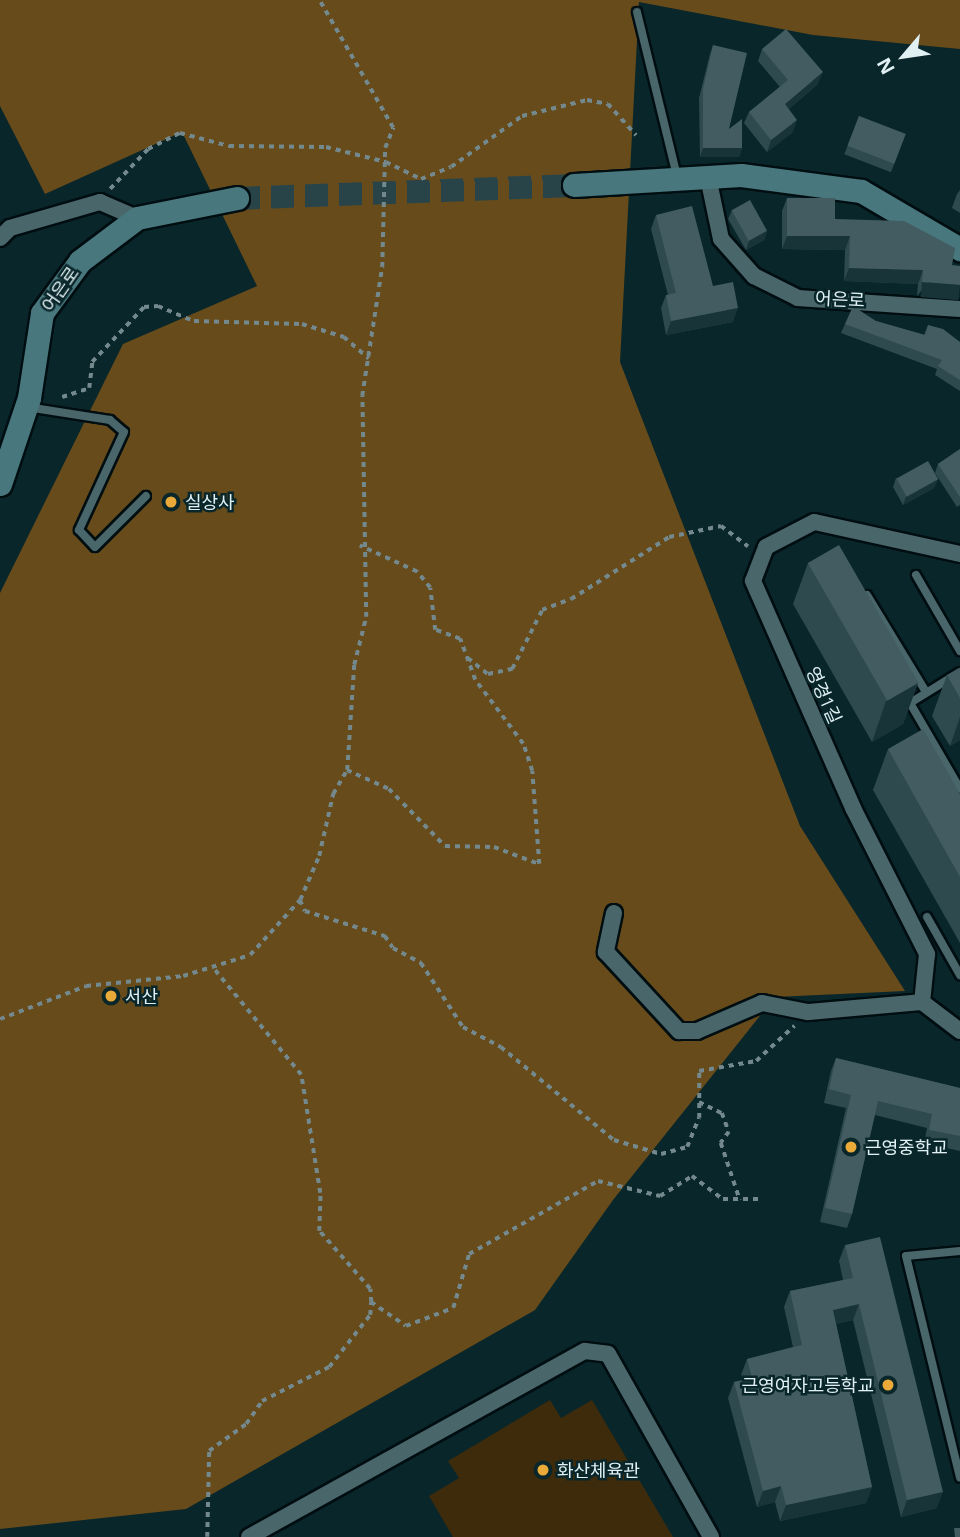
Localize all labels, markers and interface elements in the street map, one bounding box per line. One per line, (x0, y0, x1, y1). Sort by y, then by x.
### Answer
north arrow (869, 21, 939, 91)
text: N (871, 53, 901, 79)
street label: 어은로 (37, 262, 83, 316)
street label: 어은로 (815, 287, 865, 311)
place label: 실상사 (185, 491, 235, 513)
marker: 실상사 (163, 494, 179, 510)
street label: 영경1길 (802, 663, 846, 727)
place label: 서산 (125, 985, 158, 1007)
marker: 서산 (103, 988, 119, 1004)
place label: 근영중학교 (865, 1136, 948, 1158)
marker: 근영중학교 (843, 1139, 859, 1155)
place label: 근영여자고등학교 (742, 1374, 874, 1396)
marker: 근영여자고등학교 (880, 1377, 896, 1393)
place label: 화산체육관 (557, 1459, 640, 1481)
marker: 화산체육관 (535, 1462, 551, 1478)

